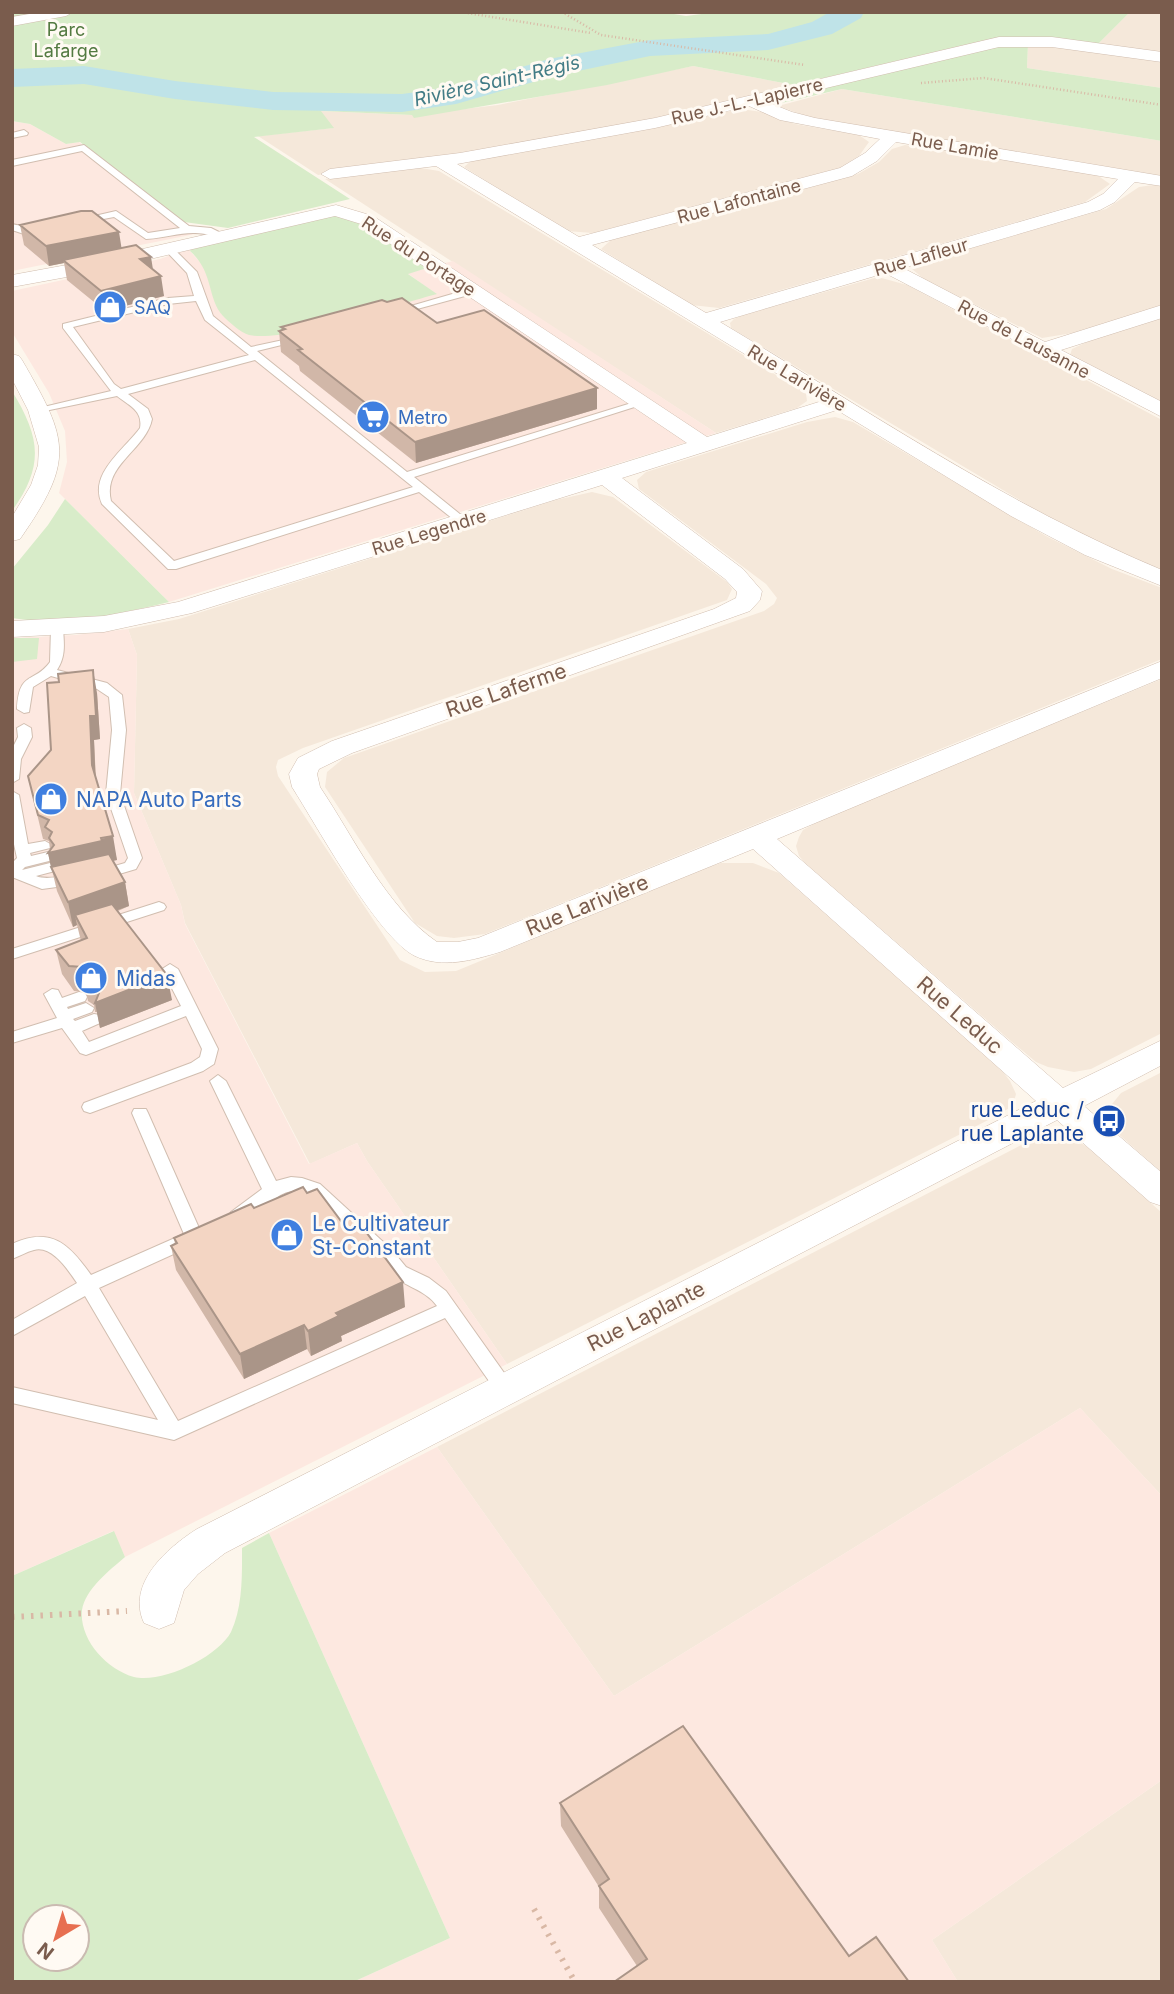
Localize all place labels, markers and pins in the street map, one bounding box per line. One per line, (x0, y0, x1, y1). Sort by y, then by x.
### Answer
shop icon: SAQ (91, 288, 129, 326)
place label: SAQ (134, 297, 171, 318)
supermarket icon: Metro (354, 398, 392, 436)
place label: Metro (398, 407, 448, 428)
shop icon: NAPA Auto Parts (32, 780, 70, 818)
place label: NAPA Auto Parts (76, 787, 242, 812)
shop icon: Midas (72, 959, 110, 997)
place label: Midas (116, 966, 176, 991)
place label: rue Leduc / rue Laplante (961, 1097, 1084, 1146)
bus stop icon: rue Leduc / rue Laplante (1090, 1102, 1128, 1140)
place label: Le Cultivateur St-Constant (312, 1211, 450, 1260)
shop icon: Le Cultivateur St-Constant (268, 1216, 306, 1254)

